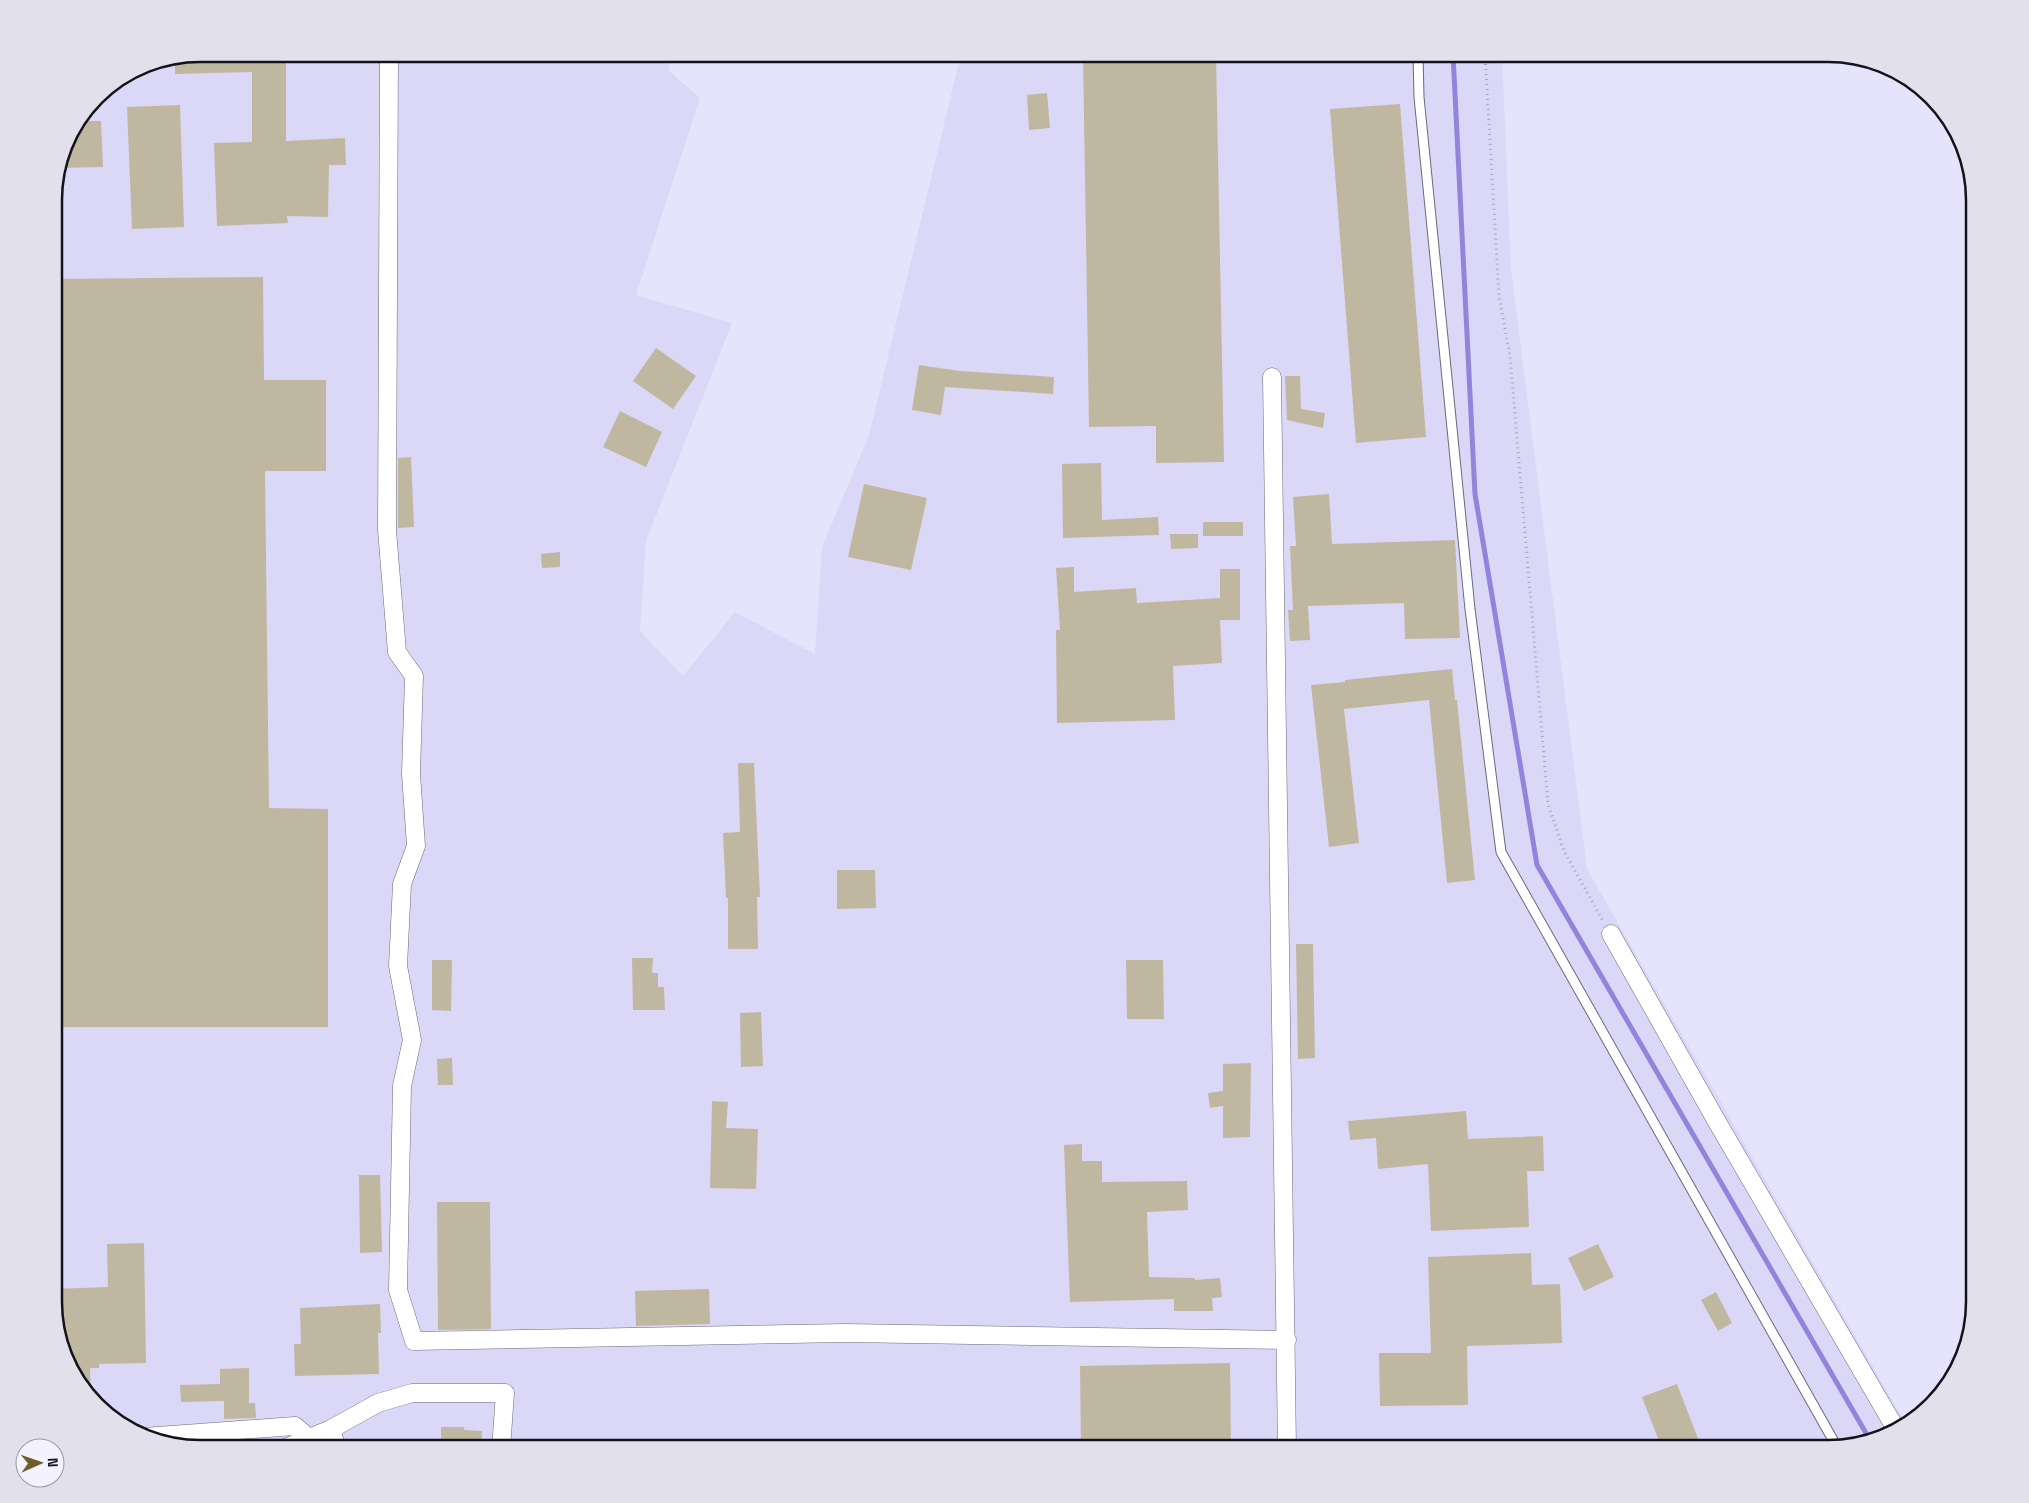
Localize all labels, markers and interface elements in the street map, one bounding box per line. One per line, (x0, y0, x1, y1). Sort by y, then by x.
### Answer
north arrow (15, 1438, 65, 1488)
text: N (44, 1458, 62, 1468)

